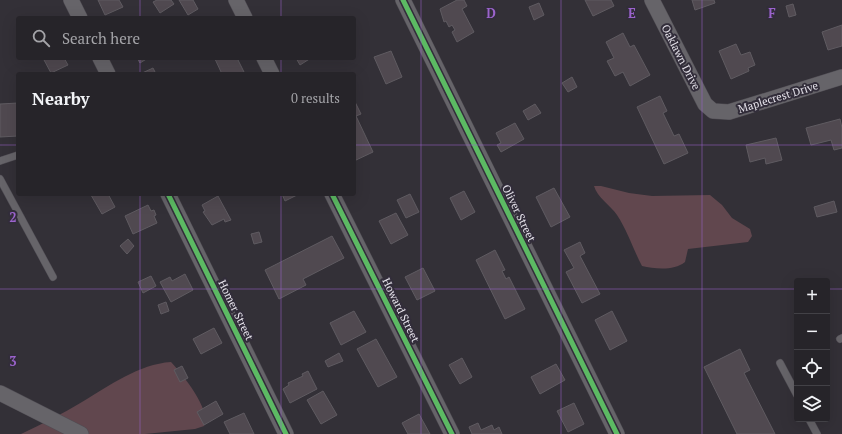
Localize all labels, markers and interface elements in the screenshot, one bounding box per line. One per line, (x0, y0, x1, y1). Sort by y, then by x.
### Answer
text: D (486, 4, 496, 22)
text: E (628, 4, 636, 22)
text: F (768, 4, 776, 22)
search box (16, 16, 356, 60)
street label: Oaklawn Drive (658, 22, 704, 93)
icon: search (30, 27, 52, 49)
text: Search here (62, 28, 140, 48)
street label: Maplecrest Drive (736, 78, 820, 116)
text: Nearby (32, 87, 90, 110)
text: 0 results (291, 89, 340, 107)
street label: Oliver Street (499, 182, 539, 244)
text: 2 (9, 208, 17, 226)
street label: Howard Street (379, 276, 423, 344)
street label: Homer Street (215, 278, 257, 342)
map controls (794, 278, 830, 422)
button: + (794, 278, 830, 314)
button: − (794, 314, 830, 350)
button: locate (794, 350, 830, 386)
text: 3 (9, 352, 17, 370)
button: layers (794, 386, 830, 422)

